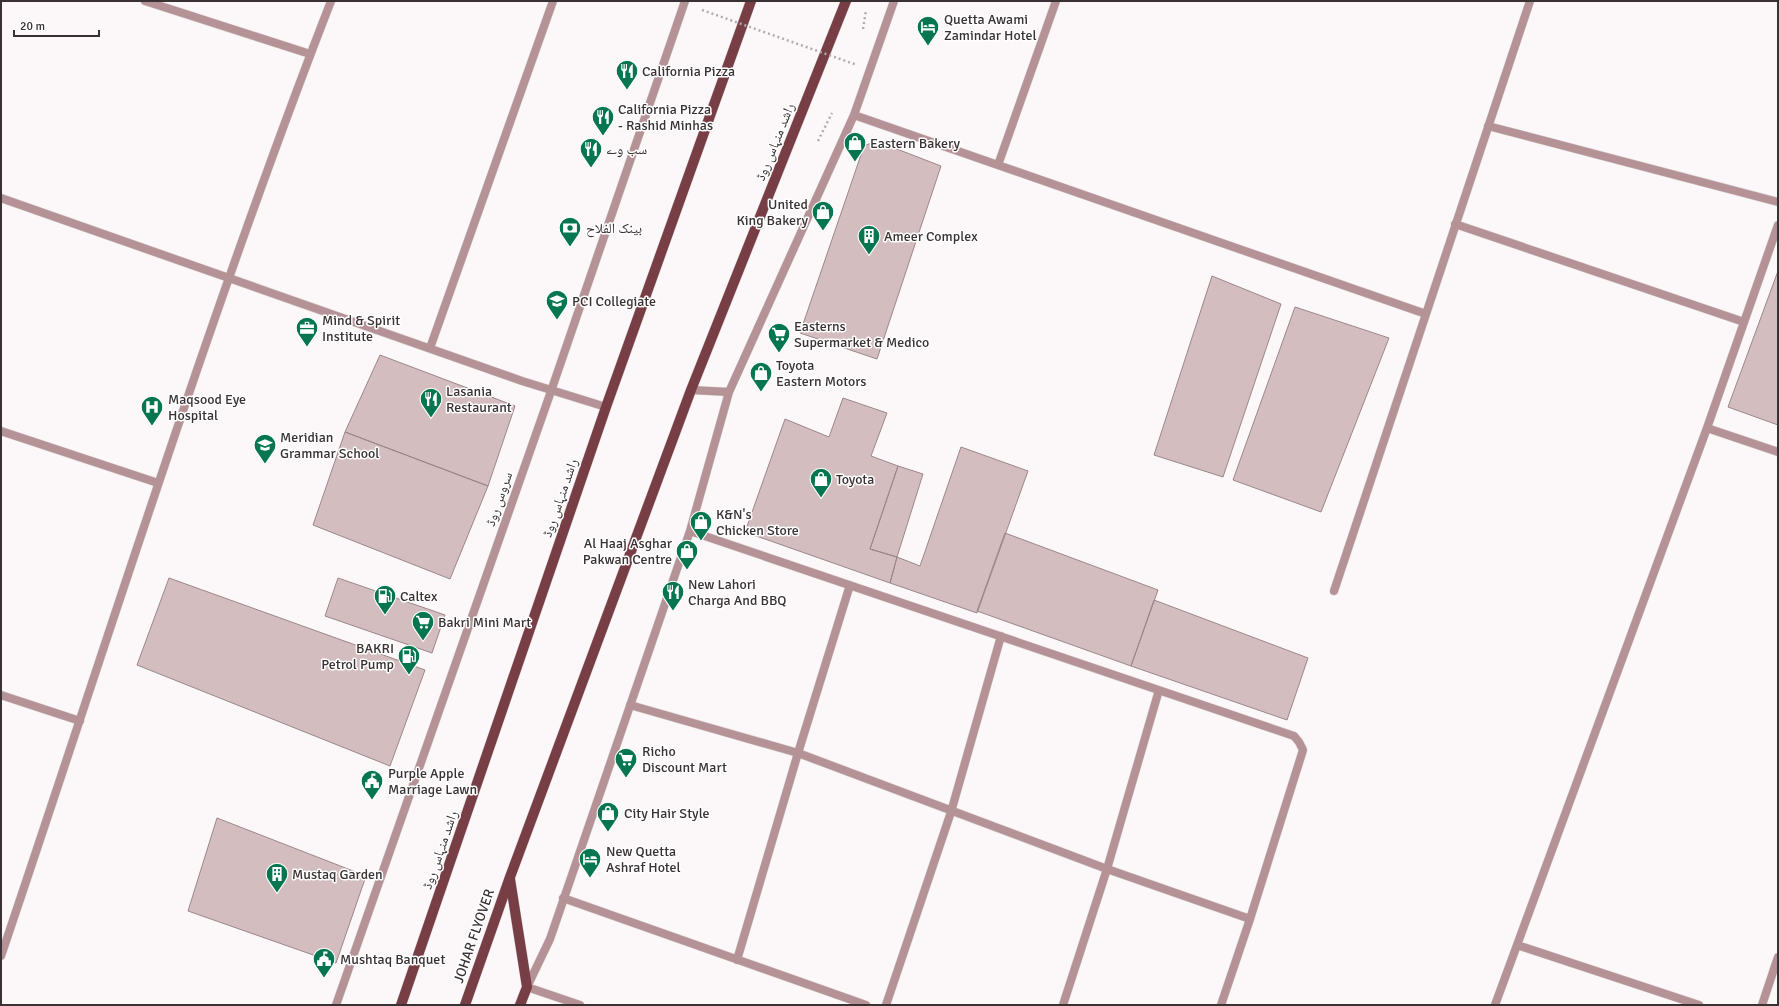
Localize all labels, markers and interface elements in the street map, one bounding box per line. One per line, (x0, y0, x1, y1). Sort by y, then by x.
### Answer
place label: Quetta Awami Zamindar Hotel (944, 11, 1037, 44)
scale bar (14, 12, 99, 38)
hotel icon: Quetta Awami Zamindar Hotel (915, 14, 941, 47)
text: 20 m (20, 19, 45, 34)
restaurant icon: California Pizza (614, 58, 640, 91)
place label: California Pizza (642, 63, 735, 80)
place label: California Pizza - Rashid Minhas (618, 101, 713, 134)
street label: راشد منہاس روڈ (752, 101, 798, 183)
restaurant icon: California Pizza - Rashid Minhas (590, 104, 616, 137)
shop icon: Eastern Bakery (842, 130, 868, 163)
place label: Eastern Bakery (870, 135, 961, 152)
restaurant icon: سب وے (578, 136, 604, 169)
place label: سب وے (606, 141, 647, 158)
place label: United King Bakery (736, 196, 808, 229)
shop icon: United King Bakery (810, 199, 836, 232)
bank icon: بینک الفلاح (557, 215, 583, 248)
place label: بینک الفلاح (586, 220, 642, 238)
building icon: Ameer Complex (856, 223, 882, 256)
place label: Ameer Complex (884, 228, 978, 245)
school or university icon: PCI Collegiate (544, 288, 570, 321)
place label: PCI Collegiate (572, 293, 656, 310)
place label: Mind & Spirit Institute (322, 312, 400, 345)
office icon: Mind & Spirit Institute (294, 315, 320, 348)
place label: Easterns Supermarket & Medico (794, 318, 929, 351)
supermarket icon: Easterns Supermarket & Medico (766, 321, 792, 354)
place label: Toyota Eastern Motors (776, 357, 866, 390)
shop icon: Toyota Eastern Motors (748, 360, 774, 393)
place label: Lasania Restaurant (446, 383, 512, 416)
restaurant icon: Lasania Restaurant (418, 386, 444, 419)
place label: Maqsood Eye Hospital (168, 391, 246, 424)
hospital icon: Maqsood Eye Hospital (139, 394, 165, 427)
place label: Meridian Grammar School (280, 429, 379, 462)
school or university icon: Meridian Grammar School (252, 432, 278, 465)
street label: راشد منہاس روڈ (539, 456, 581, 540)
shop icon: Toyota (808, 466, 834, 499)
street label: سروس روڈ (482, 470, 516, 528)
place label: Toyota (836, 471, 874, 488)
place label: K&N's Chicken Store (716, 506, 799, 539)
shop icon: K&N's Chicken Store (688, 509, 714, 542)
place label: Al Haaj Asghar Pakwan Centre (583, 535, 673, 568)
shop icon: Al Haaj Asghar Pakwan Centre (674, 538, 700, 571)
place label: New Lahori Charga And BBQ (688, 576, 786, 609)
restaurant icon: New Lahori Charga And BBQ (660, 579, 686, 612)
fuel station icon: Caltex (372, 583, 398, 616)
place label: Caltex (400, 588, 438, 605)
supermarket icon: Bakri Mini Mart (410, 609, 436, 642)
place label: Bakri Mini Mart (438, 614, 531, 631)
place label: BAKRI Petrol Pump (321, 640, 394, 673)
fuel station icon: BAKRI Petrol Pump (396, 643, 422, 676)
place label: Richo Discount Mart (642, 743, 727, 776)
supermarket icon: Richo Discount Mart (613, 746, 639, 779)
place label: Purple Apple Marriage Lawn (388, 765, 477, 798)
public building icon: Purple Apple Marriage Lawn (359, 768, 385, 801)
shop icon: City Hair Style (595, 800, 621, 833)
place label: City Hair Style (624, 805, 710, 822)
street label: راشد منہاس روڈ (419, 808, 461, 892)
place label: New Quetta Ashraf Hotel (606, 843, 681, 876)
hotel icon: New Quetta Ashraf Hotel (577, 846, 603, 879)
building icon: Mustaq Garden (264, 861, 290, 894)
place label: Mustaq Garden (292, 866, 383, 883)
street label: JOHAR FLYOVER (450, 887, 498, 985)
public building icon: Mushtaq Banquet (311, 946, 337, 979)
place label: Mushtaq Banquet (340, 951, 445, 968)

